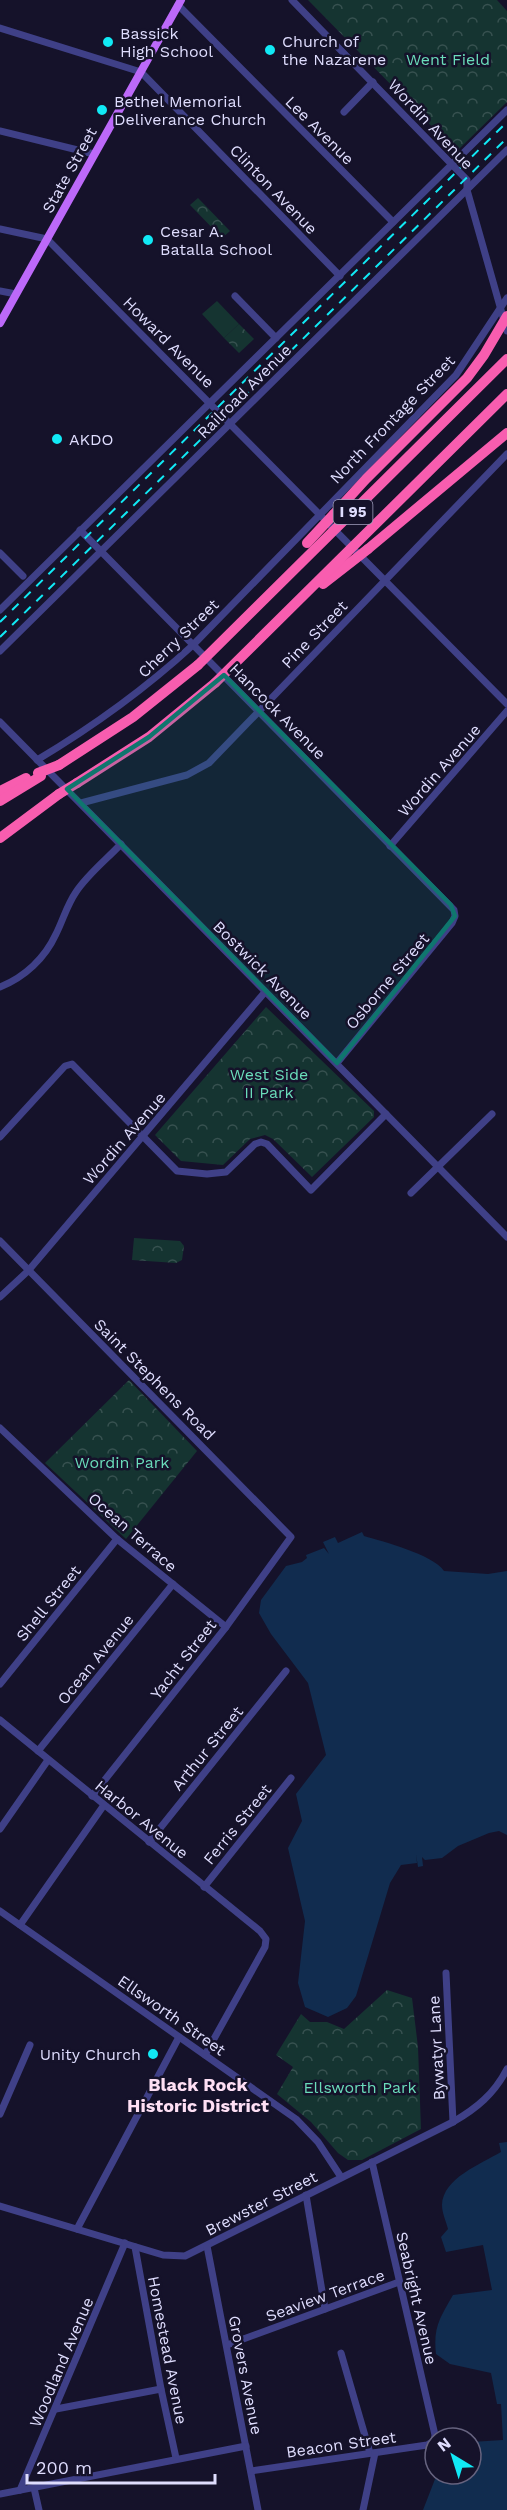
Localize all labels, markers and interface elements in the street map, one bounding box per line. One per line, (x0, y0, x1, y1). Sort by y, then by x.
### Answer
place label: Bassick High School (120, 24, 213, 61)
place label: Church of the Nazarene (282, 32, 386, 69)
marker: Bassick High School (101, 35, 115, 49)
marker: Church of the Nazarene (263, 43, 277, 57)
park label: Went Field (406, 50, 490, 69)
street label: Wordin Avenue (384, 75, 477, 173)
place label: Bethel Memorial Deliverance Church (114, 92, 266, 129)
street label: Lee Avenue (281, 92, 358, 169)
marker: Bethel Memorial Deliverance Church (95, 103, 109, 117)
street label: State Street (38, 124, 101, 217)
street label: Clinton Avenue (226, 140, 321, 238)
place label: Cesar A. Batalla School (160, 222, 272, 259)
marker: Cesar A. Batalla School (141, 233, 155, 247)
street label: Howard Avenue (119, 293, 218, 392)
street label: Railroad Avenue (193, 340, 295, 442)
street label: North Frontage Street (326, 351, 459, 488)
place label: AKDO (69, 430, 114, 449)
marker: AKDO (50, 432, 64, 446)
road number: I 95 (334, 500, 372, 524)
street label: Cherry Street (134, 595, 223, 682)
street label: Pine Street (277, 596, 352, 672)
street label: Hancock Avenue (226, 659, 330, 763)
street label: Wordin Avenue (394, 720, 485, 820)
street label: Bostwick Avenue (209, 917, 316, 1024)
street label: Osborne Street (342, 929, 433, 1033)
park label: West Side II Park (230, 1065, 308, 1102)
street label: Wordin Avenue (79, 1088, 170, 1188)
street label: Saint Stephens Road (90, 1315, 219, 1444)
park label: Wordin Park (75, 1453, 169, 1472)
street label: Ocean Terrace (84, 1489, 181, 1576)
street label: Shell Street (12, 1561, 85, 1645)
street label: Ocean Avenue (53, 1610, 138, 1708)
street label: Yacht Street (146, 1615, 221, 1703)
street label: Arthur Street (168, 1702, 247, 1794)
street label: Harbor Avenue (91, 1776, 192, 1863)
street label: Ferris Street (199, 1780, 276, 1868)
street label: Ellsworth Street (114, 1971, 229, 2060)
street label: Bywatyr Lane (424, 1995, 449, 2101)
place label: Unity Church (40, 2045, 141, 2064)
marker: Unity Church (146, 2047, 160, 2061)
district label: Black Rock Historic District (127, 2074, 269, 2116)
park label: Ellsworth Park (303, 2078, 417, 2097)
street label: Brewster Street (202, 2167, 321, 2240)
street label: Seabright Avenue (392, 2230, 441, 2366)
street label: Seaview Terrace (263, 2265, 387, 2326)
street label: Homestead Avenue (144, 2274, 191, 2426)
street label: Woodland Avenue (25, 2294, 97, 2430)
street label: Grovers Avenue (225, 2314, 266, 2436)
north arrow (423, 2426, 483, 2486)
street label: Beacon Street (285, 2427, 398, 2462)
text: N (434, 2433, 455, 2456)
scale bar (27, 2447, 214, 2485)
text: 200 m (36, 2457, 92, 2478)

